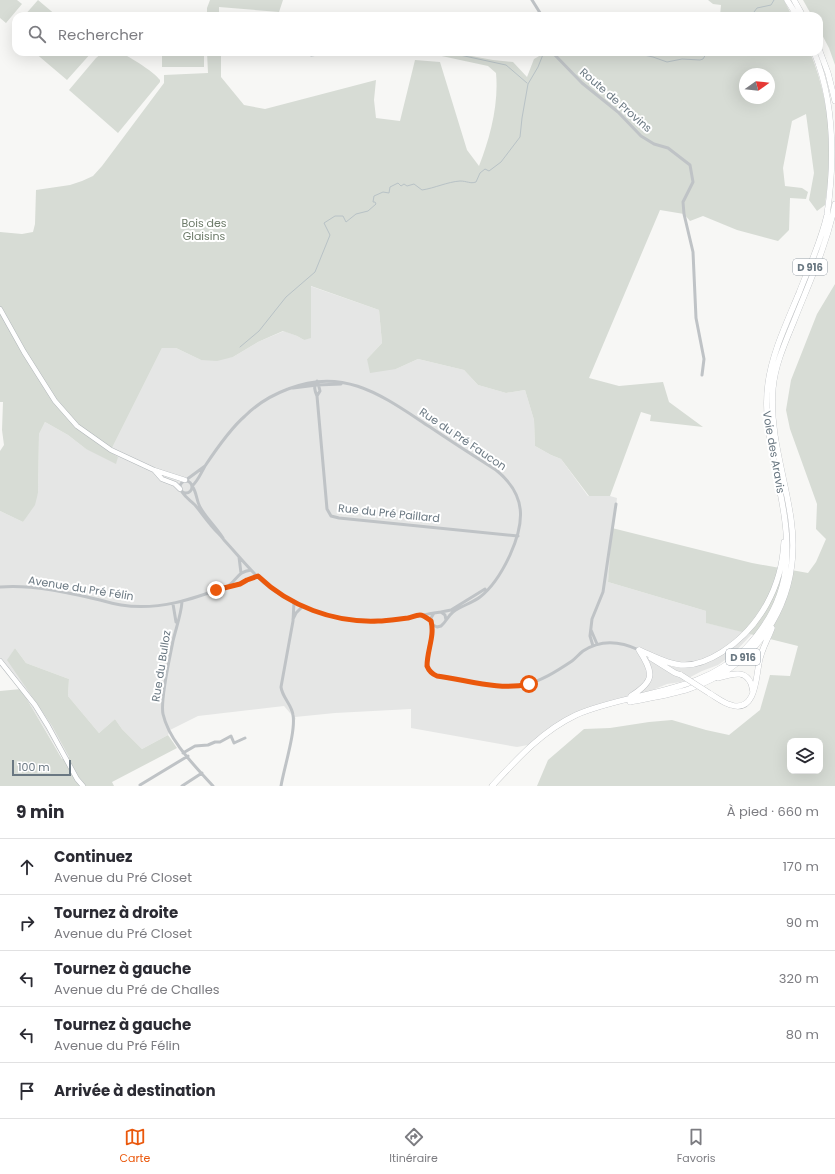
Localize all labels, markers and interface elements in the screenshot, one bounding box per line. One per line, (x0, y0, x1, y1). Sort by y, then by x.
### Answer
search box (12, 12, 823, 56)
icon: search (26, 23, 48, 45)
text: Rechercher (58, 24, 144, 45)
street label: Route de Provins (576, 64, 656, 136)
north arrow (739, 68, 775, 104)
park label: Bois des Glaisins (181, 215, 227, 244)
road number: D 916 (793, 259, 827, 275)
street label: Rue du Pré Faucon (416, 404, 510, 474)
street label: Voie des Aravis (759, 410, 789, 495)
street label: Rue du Pré Paillard (337, 500, 441, 526)
street label: Avenue du Pré Félin (27, 572, 135, 604)
route end (207, 581, 225, 599)
street label: Rue du Bulloz (147, 629, 175, 703)
road number: D 916 (726, 649, 760, 665)
route start (520, 675, 538, 693)
map controls (787, 738, 823, 774)
button: layers (787, 738, 823, 774)
scale bar (12, 758, 71, 777)
text: 100 m (18, 759, 50, 775)
text: 9 min (16, 800, 65, 824)
text: À pied · 660 m (727, 802, 819, 821)
text: Continuez (54, 846, 133, 867)
icon: ahead (16, 856, 38, 878)
text: 170 m (783, 857, 819, 876)
text: Avenue du Pré Closet (54, 868, 192, 887)
text: Tournez à droite (54, 902, 178, 923)
icon: right (16, 912, 38, 934)
text: 90 m (786, 913, 819, 932)
text: Avenue du Pré Closet (54, 924, 192, 943)
text: Tournez à gauche (54, 958, 191, 979)
icon: left (16, 968, 38, 990)
text: 320 m (779, 969, 819, 988)
text: Avenue du Pré de Challes (54, 980, 219, 999)
text: Tournez à gauche (54, 1014, 191, 1035)
icon: left (16, 1024, 38, 1046)
text: 80 m (786, 1025, 819, 1044)
text: Avenue du Pré Félin (54, 1036, 180, 1055)
icon: arrive (16, 1080, 38, 1102)
text: Arrivée à destination (54, 1080, 216, 1101)
tab: Carte (119, 1126, 150, 1167)
tab: Itinéraire (389, 1126, 438, 1167)
tab: Favoris (677, 1126, 715, 1167)

